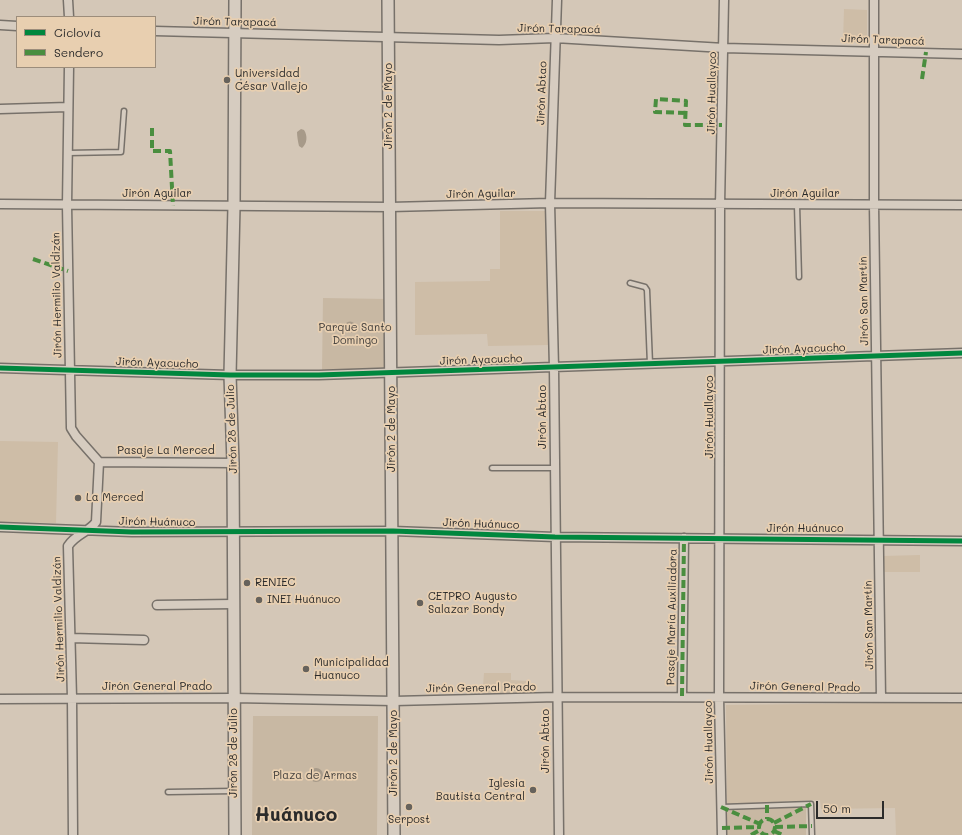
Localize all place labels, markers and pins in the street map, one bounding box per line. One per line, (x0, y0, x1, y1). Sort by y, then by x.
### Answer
place label: Universidad César Vallejo (235, 67, 308, 93)
marker: Universidad César Vallejo (222, 75, 232, 85)
place label: La Merced (86, 491, 144, 505)
marker: La Merced (73, 493, 83, 503)
place label: RENIEC (255, 576, 295, 590)
marker: RENIEC (242, 578, 252, 588)
place label: CETPRO Augusto Salazar Bondy (428, 590, 517, 616)
place label: INEI Huánuco (267, 593, 340, 607)
marker: INEI Huánuco (254, 595, 264, 605)
marker: CETPRO Augusto Salazar Bondy (415, 598, 425, 608)
place label: Municipalidad Huanuco (314, 656, 389, 682)
marker: Municipalidad Huanuco (301, 664, 311, 674)
place label: Iglesia Bautista Central (436, 777, 525, 803)
marker: Iglesia Bautista Central (528, 785, 538, 795)
marker: Serpost (404, 802, 414, 812)
place label: Serpost (388, 813, 430, 827)

